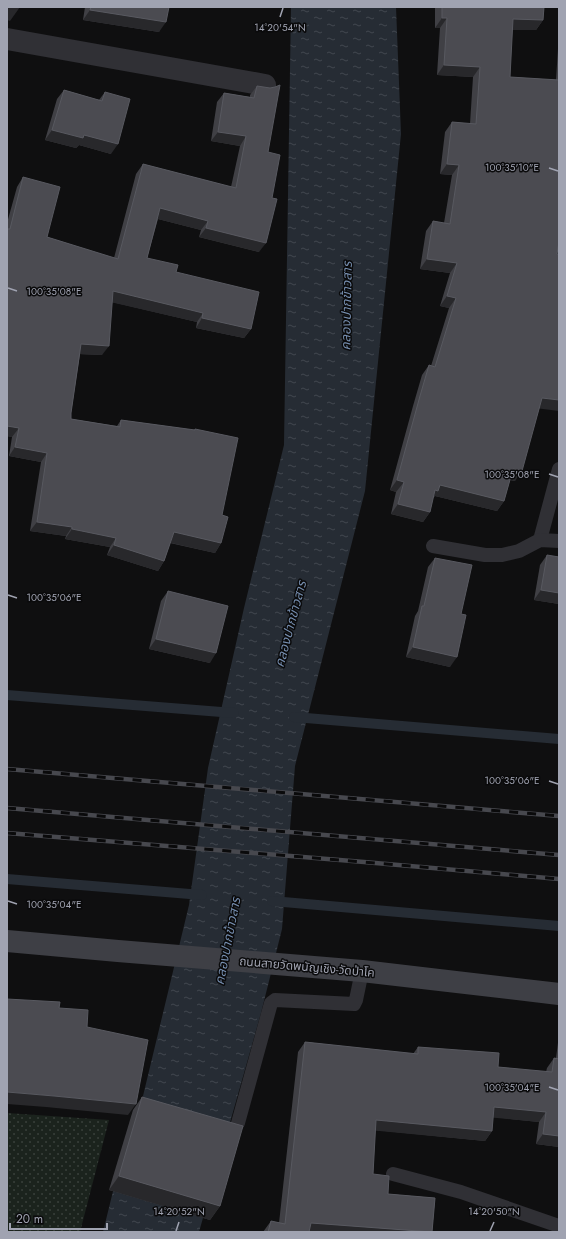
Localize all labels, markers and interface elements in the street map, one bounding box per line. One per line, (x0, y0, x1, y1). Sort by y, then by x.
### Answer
text: 14°20'54"N (254, 20, 306, 35)
text: 100°35'10"E (485, 160, 539, 175)
water label: คลองปากข้าวสาร (336, 260, 357, 350)
text: 100°35'08"E (27, 284, 81, 299)
text: 100°35'08"E (485, 467, 539, 482)
water label: คลองปากข้าวสาร (270, 577, 312, 669)
text: 100°35'06"E (26, 590, 82, 605)
text: 100°35'06"E (484, 773, 540, 788)
water label: คลองปากข้าวสาร (210, 894, 246, 986)
text: 100°35'04"E (26, 897, 82, 912)
street label: ถนนสายวัดพนัญเชิง-วัดป่าโค (238, 952, 376, 982)
text: 100°35'04"E (484, 1080, 540, 1095)
text: 14°20'52"N (153, 1204, 205, 1219)
text: 14°20'50"N (468, 1204, 520, 1219)
scale bar (10, 1205, 107, 1231)
text: 20 m (16, 1210, 43, 1228)

